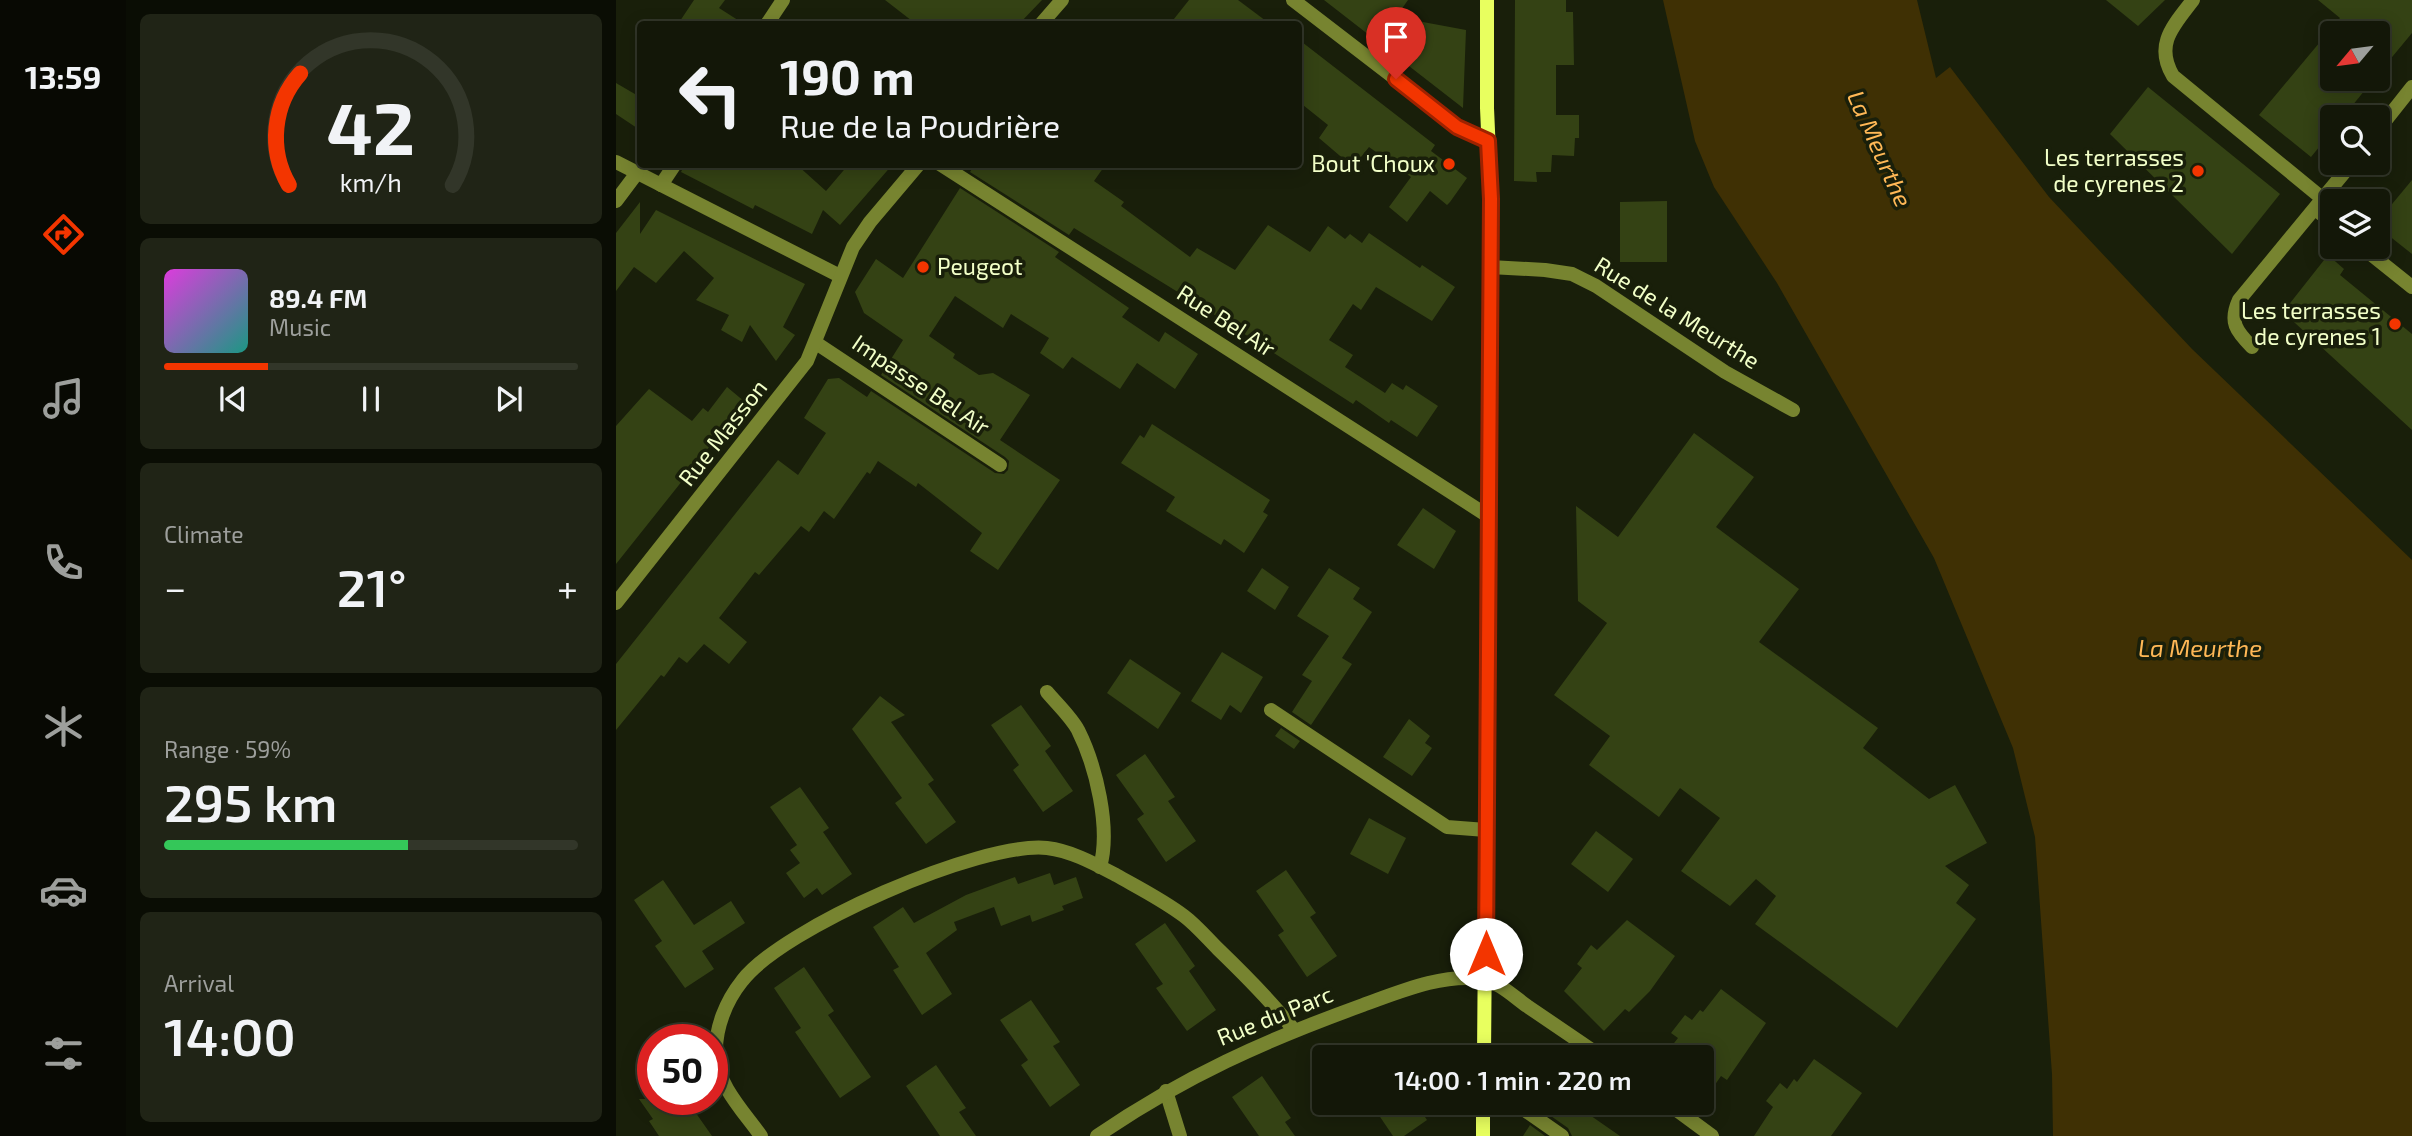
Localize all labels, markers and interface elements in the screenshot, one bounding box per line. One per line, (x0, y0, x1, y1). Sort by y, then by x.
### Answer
pin (1366, 7, 1426, 79)
icon: arrive (1377, 18, 1415, 56)
north arrow (2320, 21, 2390, 91)
map controls (2320, 21, 2390, 259)
text: 190 m (780, 46, 915, 105)
icon: left (665, 49, 756, 140)
text: 13:59 (25, 57, 101, 95)
text: 42 (327, 83, 415, 171)
water label: La Meurthe (1842, 86, 1919, 211)
button: search (2320, 105, 2390, 175)
text: Rue de la Poudrière (780, 106, 1060, 144)
place label: Les terrasses de cyrenes 2 (2044, 143, 2184, 197)
place label: Bout 'Choux (1311, 149, 1435, 177)
marker: Bout 'Choux (1441, 156, 1457, 172)
marker: Les terrasses de cyrenes 2 (2190, 163, 2206, 179)
text: km/h (340, 167, 402, 197)
button: layers (2320, 189, 2390, 259)
icon: directions (39, 210, 88, 259)
street label: Rue de la Meurthe (1590, 250, 1765, 374)
place label: Peugeot (937, 252, 1023, 280)
marker: Peugeot (915, 259, 931, 275)
street label: Rue Bel Air (1172, 278, 1281, 362)
text: 89.4 FM (269, 282, 367, 313)
place label: Les terrasses de cyrenes 1 (2241, 296, 2381, 350)
text: Music (269, 313, 331, 341)
marker: Les terrasses de cyrenes 1 (2387, 316, 2403, 332)
street label: Impasse Bel Air (848, 328, 996, 440)
icon: music (39, 374, 88, 423)
street label: Rue Masson (672, 374, 772, 491)
icon: previous (214, 380, 252, 418)
icon: pause (352, 380, 390, 418)
icon: next (490, 380, 528, 418)
text: Climate (164, 520, 244, 548)
icon: phone (39, 538, 88, 587)
text: 21° (337, 555, 407, 617)
text: − (164, 564, 186, 610)
text: + (557, 564, 578, 610)
water label: La Meurthe (2138, 633, 2262, 662)
icon: climate (39, 702, 88, 751)
text: Range · 59% (164, 735, 291, 763)
text: 295 km (164, 770, 337, 832)
icon: car (39, 866, 88, 915)
position arrow (1449, 917, 1523, 991)
text: Arrival (164, 969, 234, 997)
street label: Rue du Parc (1213, 979, 1337, 1051)
text: 14:00 (164, 1004, 296, 1066)
speed limit sign: 50 (637, 1024, 728, 1115)
icon: filters (39, 1029, 88, 1078)
text: 14:00 · 1 min · 220 m (1394, 1064, 1632, 1095)

